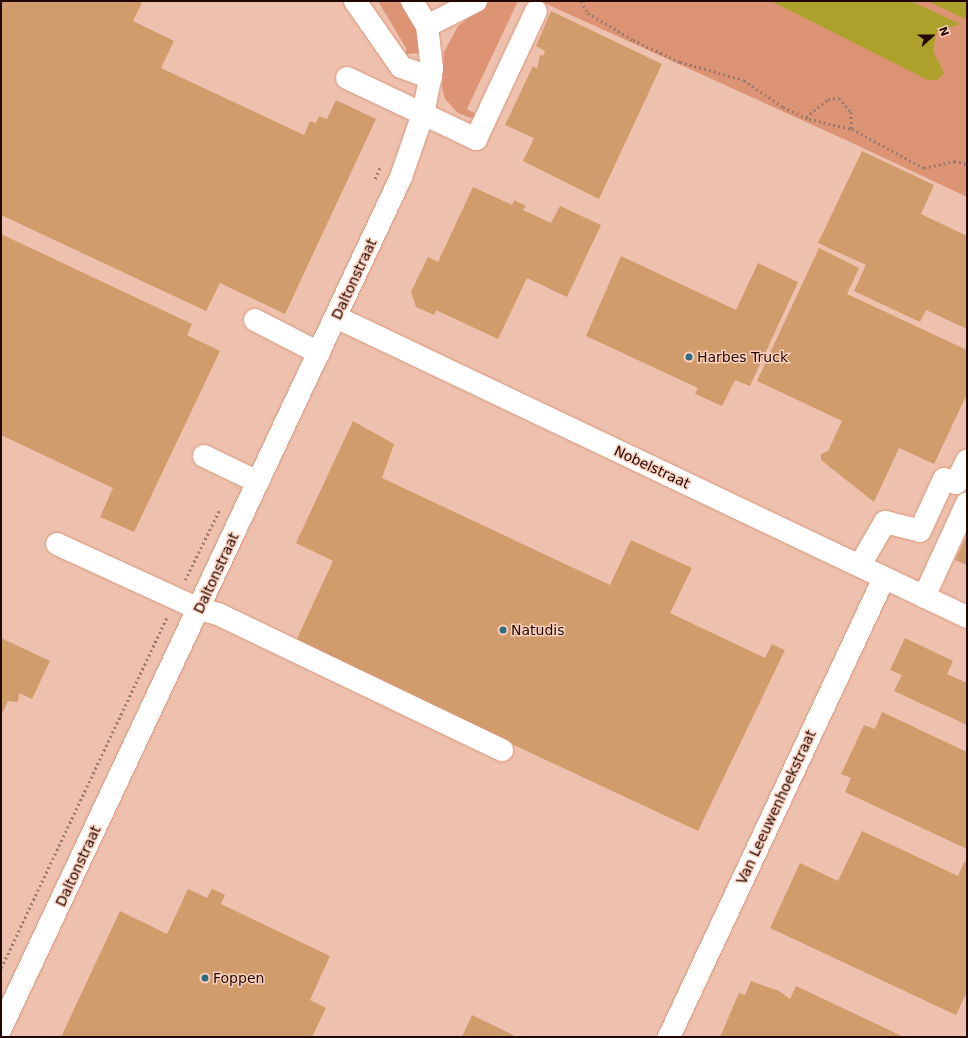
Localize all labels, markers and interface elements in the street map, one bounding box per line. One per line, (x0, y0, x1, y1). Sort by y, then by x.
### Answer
north arrow (912, 16, 952, 56)
text: N (936, 25, 951, 38)
street label: Daltonstraat (328, 236, 380, 322)
place label: Harbes Truck (697, 349, 788, 365)
marker: Harbes Truck (684, 352, 694, 362)
street label: Nobelstraat (611, 442, 693, 492)
street label: Daltonstraat (190, 530, 242, 616)
place label: Natudis (511, 622, 564, 638)
marker: Natudis (498, 625, 508, 635)
street label: Van Leeuwenhoekstraat (733, 727, 819, 887)
street label: Daltonstraat (52, 823, 104, 909)
place label: Foppen (213, 970, 264, 986)
marker: Foppen (200, 973, 210, 983)

